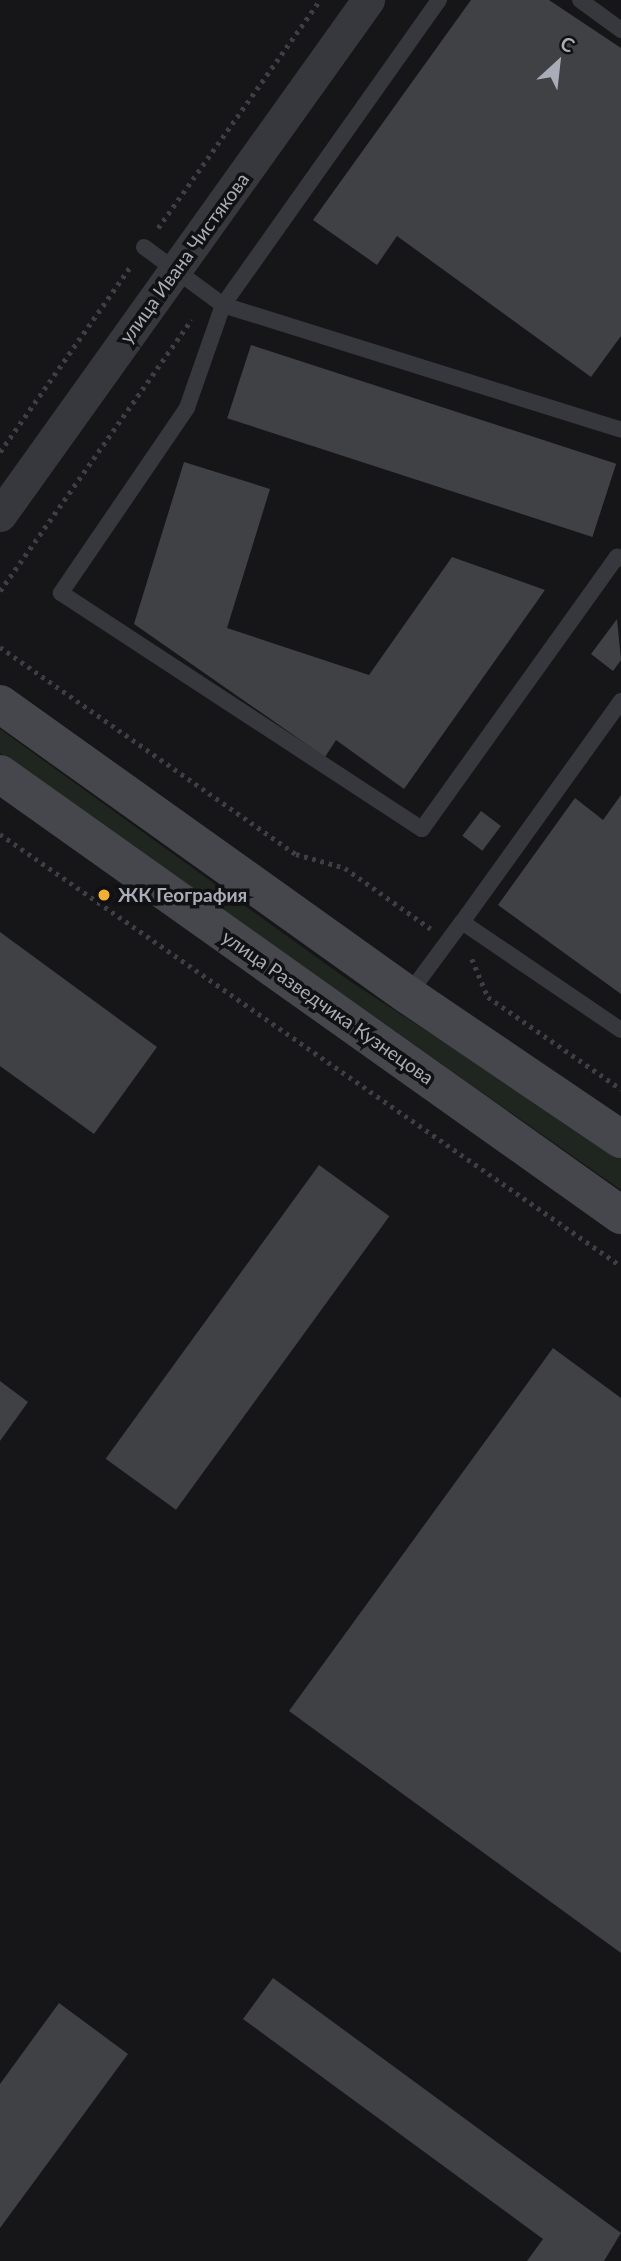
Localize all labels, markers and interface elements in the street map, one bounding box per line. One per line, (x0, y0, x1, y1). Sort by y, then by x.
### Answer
north arrow (523, 28, 593, 98)
text: С (557, 31, 579, 57)
street label: улица Ивана Чистякова (115, 168, 253, 348)
place label: ЖК География (118, 884, 247, 906)
marker: ЖК География (96, 887, 112, 903)
street label: улица Разведчика Кузнецова (218, 925, 438, 1089)

